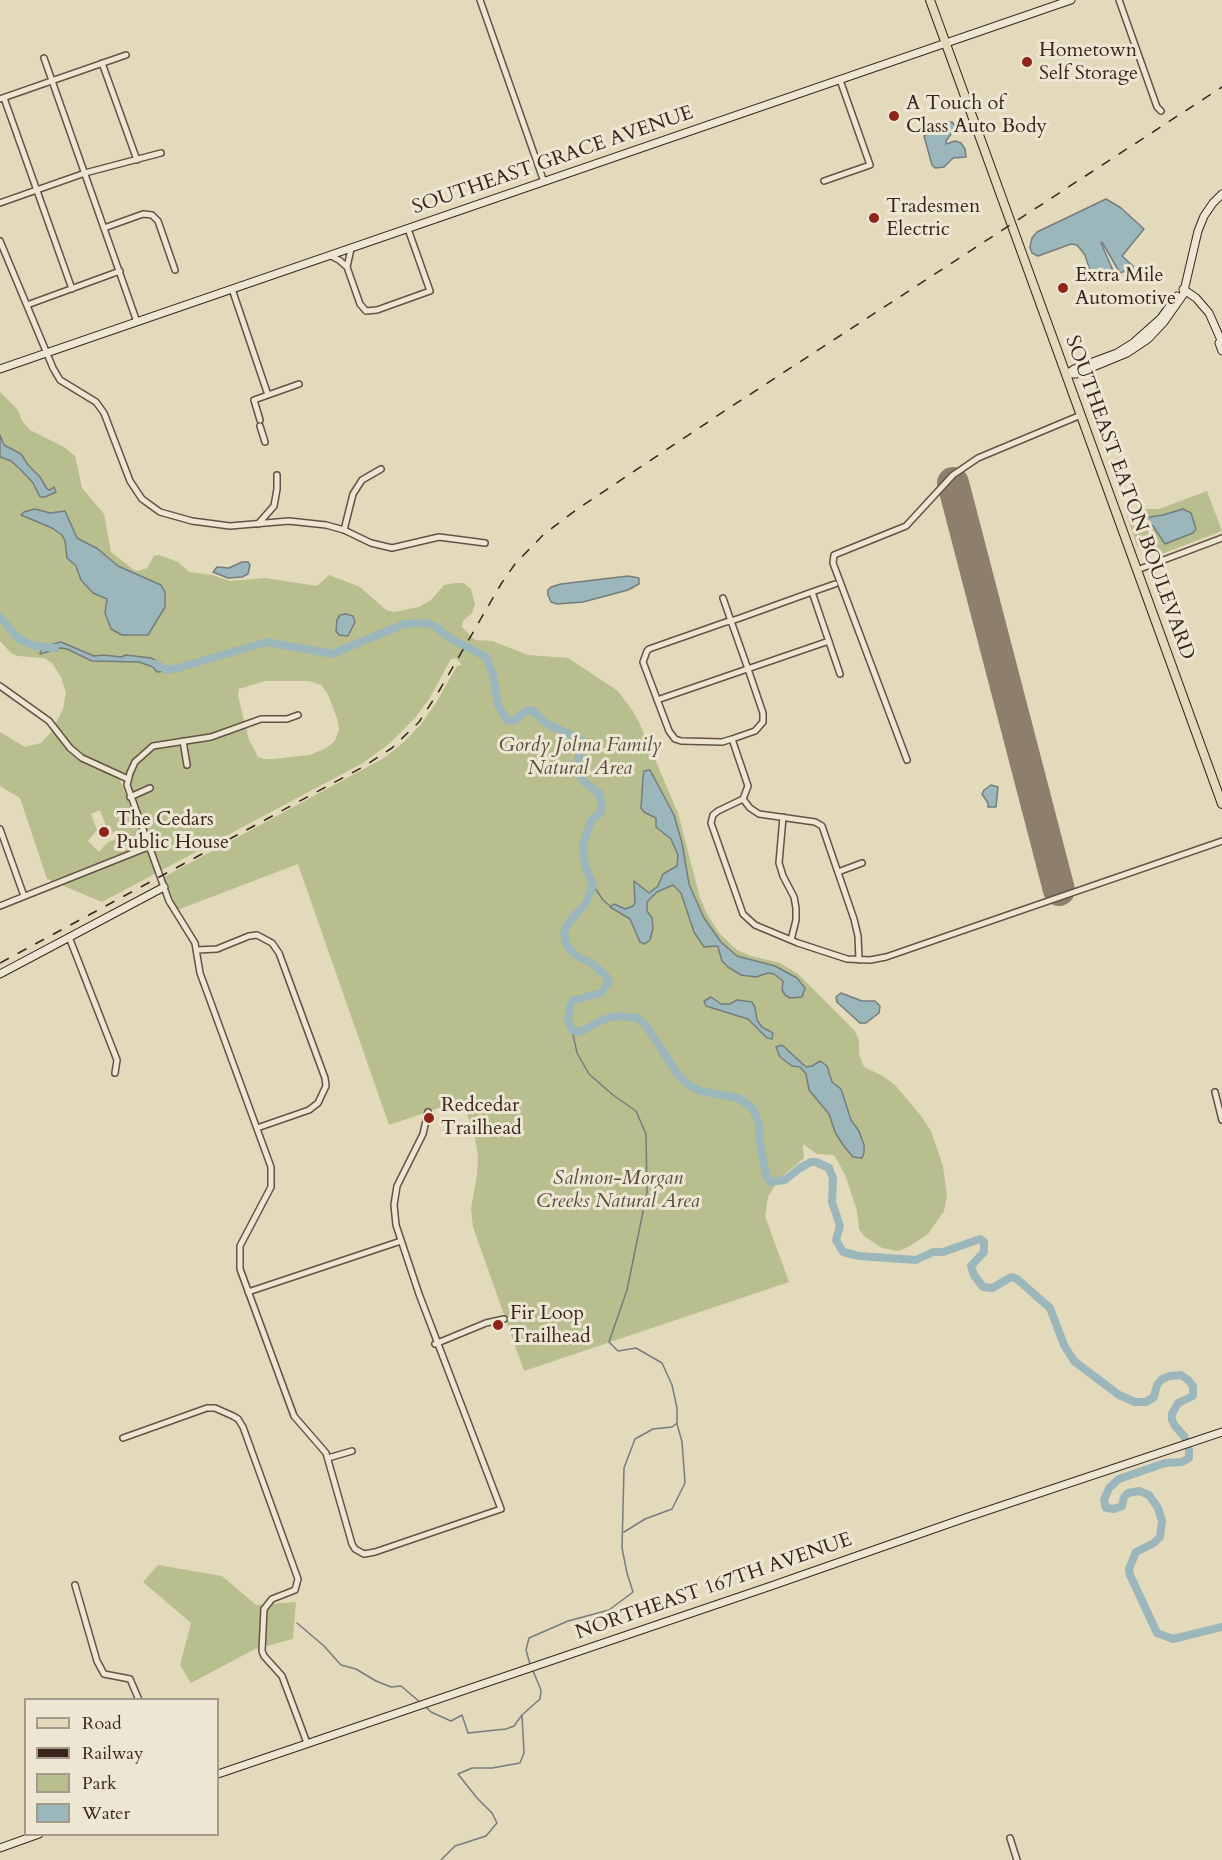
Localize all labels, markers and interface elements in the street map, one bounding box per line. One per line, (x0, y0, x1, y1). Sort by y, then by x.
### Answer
place label: Hometown Self Storage (1039, 39, 1138, 86)
marker: Hometown Self Storage (1020, 55, 1034, 69)
place label: A Touch of Class Auto Body (906, 92, 1047, 139)
street label: SOUTHEAST GRACE AVENUE (409, 102, 697, 220)
marker: A Touch of Class Auto Body (887, 109, 901, 123)
place label: Tradesmen Electric (886, 195, 980, 242)
marker: Tradesmen Electric (867, 211, 881, 225)
place label: Extra Mile Automotive (1075, 264, 1176, 311)
marker: Extra Mile Automotive (1056, 281, 1070, 295)
street label: SOUTHEAST EATON BOULEVARD (1059, 333, 1199, 663)
park label: Gordy Jolma Family Natural Area (499, 734, 661, 781)
place label: The Cedars Public House (116, 808, 229, 855)
marker: The Cedars Public House (97, 825, 111, 839)
place label: Redcedar Trailhead (441, 1094, 522, 1141)
marker: Redcedar Trailhead (422, 1111, 436, 1125)
park label: Salmon-Morgan Creeks Natural Area (536, 1167, 700, 1214)
place label: Fir Loop Trailhead (510, 1302, 591, 1349)
marker: Fir Loop Trailhead (491, 1318, 505, 1332)
street label: NORTHEAST 167TH AVENUE (573, 1528, 855, 1646)
legend (24, 1698, 219, 1836)
text: Road (82, 1711, 122, 1736)
text: Railway (82, 1741, 144, 1766)
text: Park (82, 1771, 117, 1796)
text: Water (82, 1801, 130, 1826)

